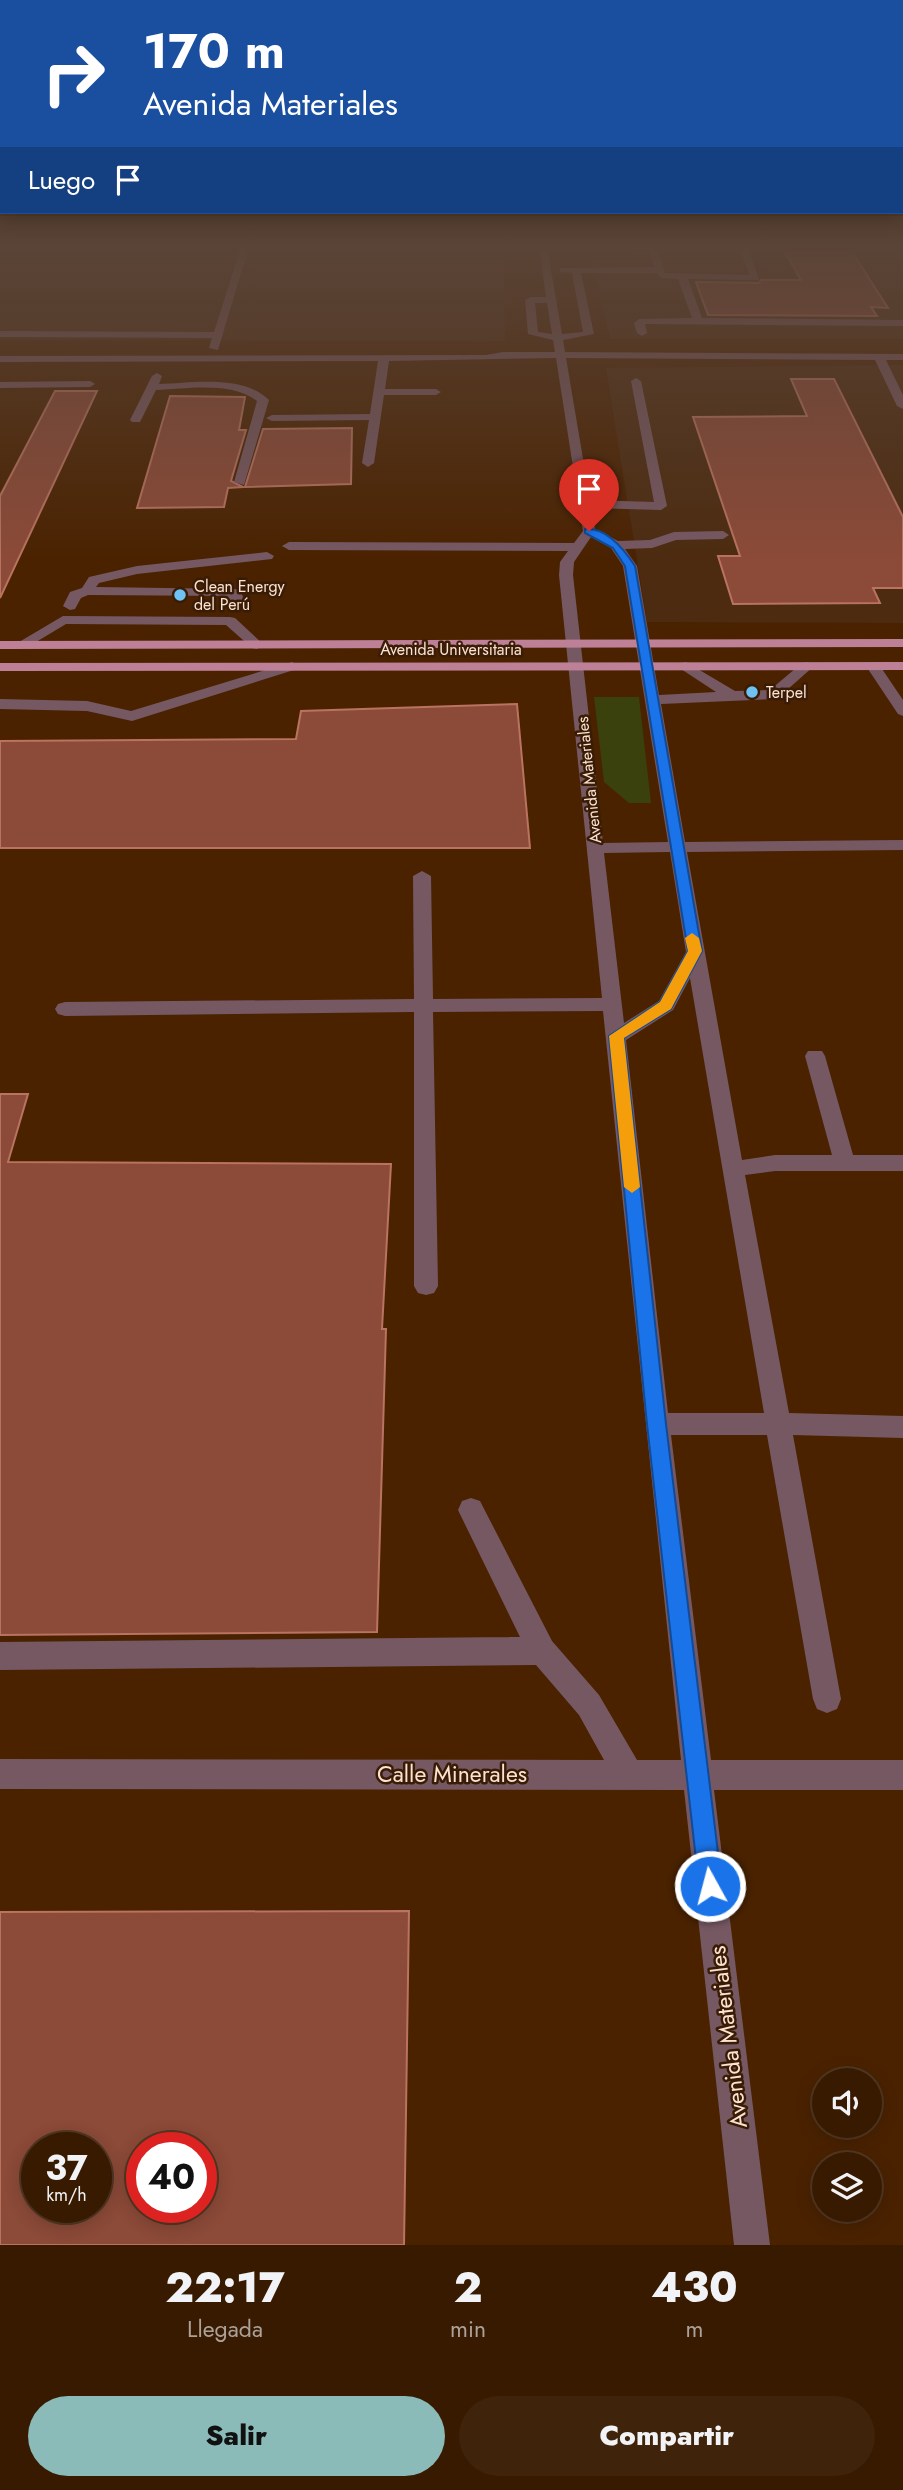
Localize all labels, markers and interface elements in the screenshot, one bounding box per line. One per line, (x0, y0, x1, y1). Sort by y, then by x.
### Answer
text: 170 m (143, 16, 285, 86)
icon: right (28, 28, 119, 119)
text: Avenida Materiales (143, 81, 398, 127)
text: Luego (28, 161, 95, 199)
icon: arrive (109, 161, 147, 199)
pin (559, 459, 619, 531)
icon: arrive (570, 470, 608, 508)
place label: Clean Energy del Perú (194, 575, 286, 616)
marker: Clean Energy del Perú (172, 587, 188, 603)
street label: Avenida Universitaria (380, 638, 522, 661)
place label: Terpel (766, 681, 807, 704)
marker: Terpel (744, 684, 760, 700)
street label: Avenida Materiales (571, 715, 607, 845)
street label: Calle Minerales (377, 1757, 527, 1791)
position arrow (673, 1849, 747, 1923)
street label: Avenida Materiales (700, 1944, 756, 2130)
map controls (812, 2068, 882, 2222)
button: sound (812, 2068, 882, 2138)
speed limit sign: 40 (126, 2132, 217, 2223)
text: 37 (45, 2143, 88, 2193)
button: layers (812, 2152, 882, 2222)
text: km/h (46, 2182, 87, 2208)
text: 22:17 (165, 2257, 285, 2318)
text: 2 (454, 2257, 482, 2318)
text: 430 (651, 2257, 738, 2318)
text: Llegada (187, 2312, 263, 2346)
text: min (450, 2312, 486, 2346)
text: m (686, 2312, 704, 2346)
button: Salir (28, 2396, 445, 2476)
button: Compartir (459, 2396, 875, 2476)

